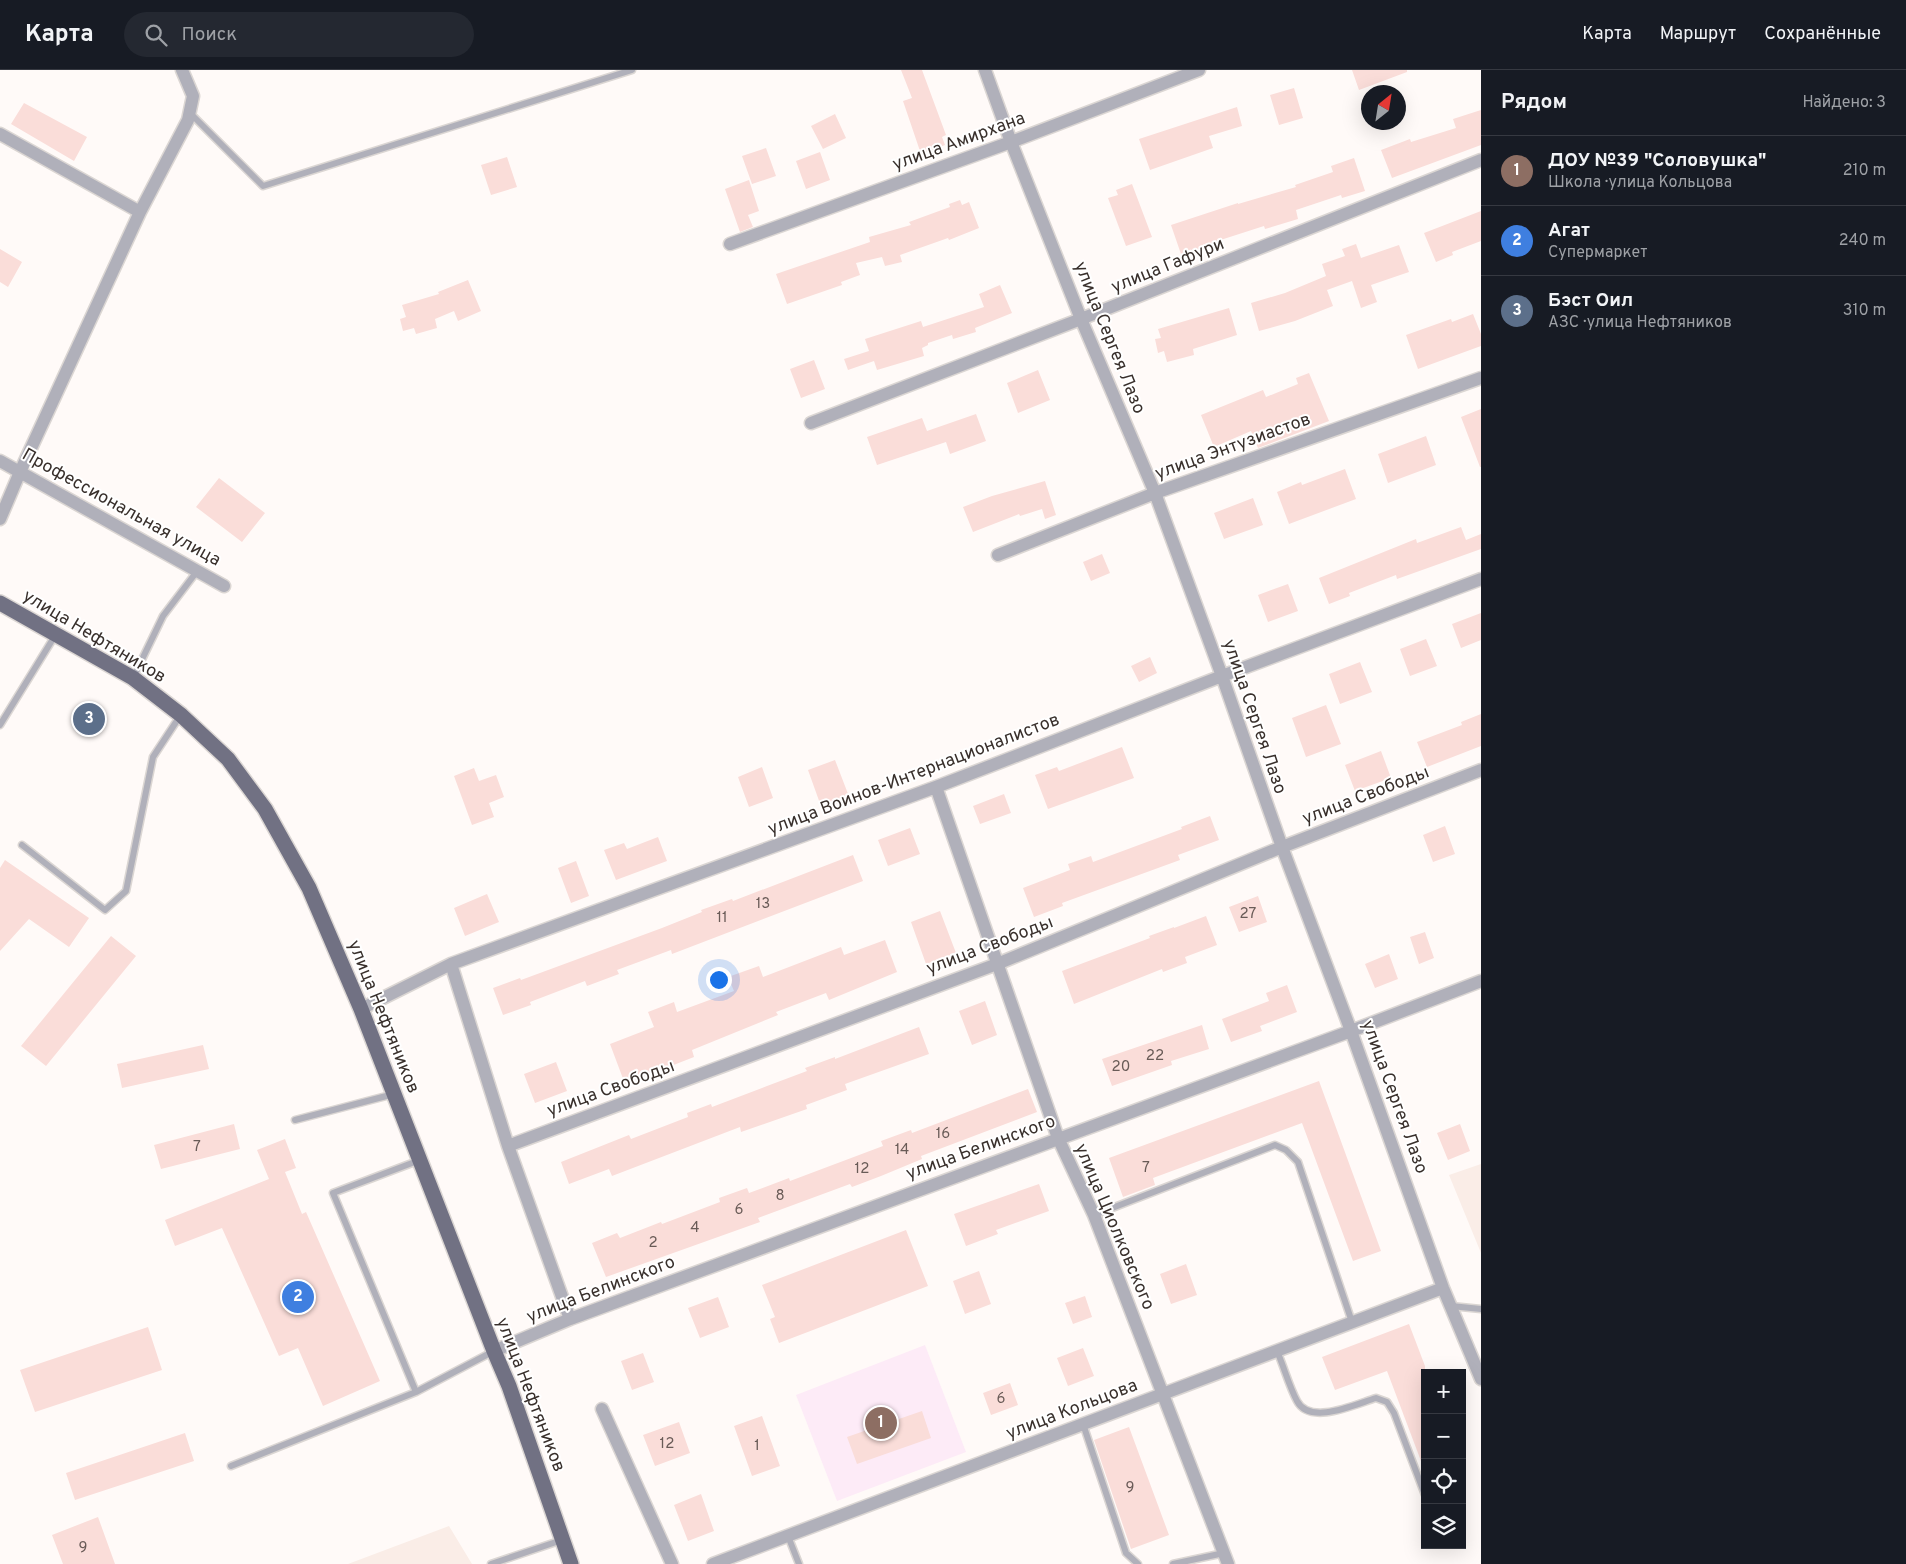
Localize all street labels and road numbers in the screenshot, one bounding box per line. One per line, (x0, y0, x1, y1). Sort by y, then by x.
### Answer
street label: улица Амирхана (889, 107, 1029, 177)
street label: улица Гафури (1108, 233, 1228, 299)
street label: улица Сергея Лазо (1068, 259, 1150, 417)
street label: улица Энтузиастов (1152, 408, 1314, 486)
street label: Профессиональная улица (18, 444, 224, 572)
street label: улица Нефтяников (18, 585, 170, 689)
street label: улица Сергея Лазо (1217, 637, 1291, 797)
street label: улица Воинов-Интернационалистов (765, 709, 1063, 841)
street label: улица Свободы (1299, 761, 1433, 831)
street label: улица Свободы (923, 911, 1057, 981)
street label: улица Нефтяников (342, 937, 424, 1097)
street label: улица Сергея Лазо (1355, 1017, 1433, 1177)
street label: улица Свободы (544, 1055, 678, 1123)
street label: улица Белинского (903, 1110, 1059, 1186)
street label: улица Циолковского (1069, 1140, 1159, 1314)
street label: улица Белинского (523, 1251, 679, 1329)
street label: улица Нефтяников (490, 1315, 570, 1475)
street label: улица Кольцова (1003, 1374, 1141, 1446)

